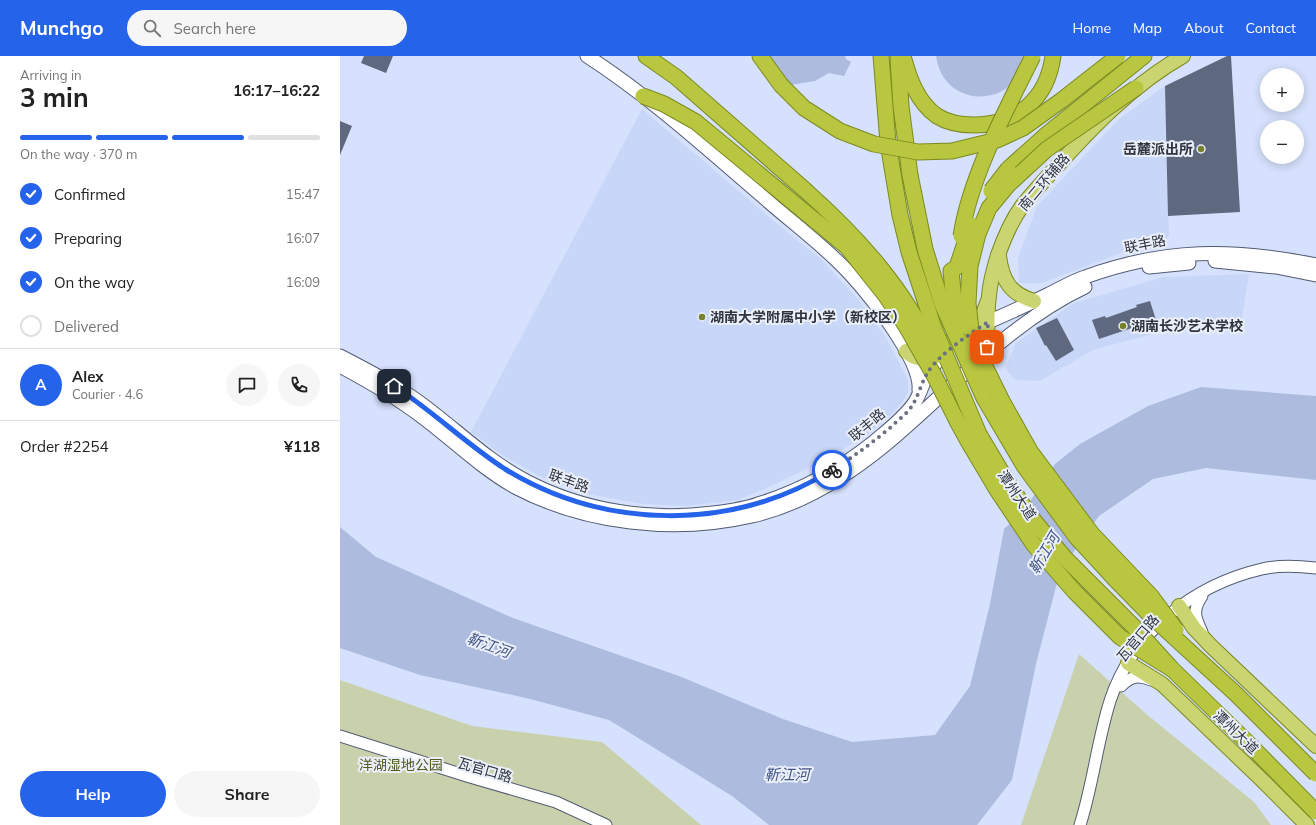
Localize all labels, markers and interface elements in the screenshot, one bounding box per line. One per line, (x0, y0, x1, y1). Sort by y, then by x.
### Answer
search box (127, 10, 407, 46)
text: Munchgo (20, 16, 103, 40)
icon: search (141, 17, 163, 39)
text: Search here (173, 19, 256, 38)
text: Home (1072, 19, 1111, 37)
text: Map (1133, 19, 1162, 37)
text: About (1184, 19, 1224, 37)
text: Contact (1246, 19, 1296, 37)
text: Arriving in (20, 67, 82, 83)
map controls (1260, 68, 1304, 164)
button: + (1260, 68, 1304, 112)
text: 3 min (20, 81, 89, 114)
text: 16:17–16:22 (233, 81, 320, 100)
button: − (1260, 120, 1304, 164)
place label: 岳麓派出所 (1123, 140, 1193, 158)
marker: 岳麓派出所 (1196, 144, 1206, 154)
text: On the way · 370 m (20, 146, 137, 162)
street label: 南二环辅路 (1015, 149, 1073, 215)
icon: check (20, 183, 42, 205)
text: Confirmed (54, 185, 125, 204)
text: 15:47 (286, 186, 320, 202)
icon: check (20, 227, 42, 249)
text: Preparing (54, 229, 122, 248)
text: 16:07 (286, 230, 320, 246)
street label: 联丰路 (1123, 231, 1167, 257)
icon: check (20, 271, 42, 293)
text: On the way (54, 273, 134, 292)
text: 16:09 (286, 274, 320, 290)
place label: 湖南大学附属中小学（新校区） (710, 308, 906, 326)
marker: 湖南大学附属中小学（新校区） (697, 312, 707, 322)
text: Delivered (54, 317, 119, 336)
place label: 湖南长沙艺术学校 (1131, 317, 1243, 335)
marker: 湖南长沙艺术学校 (1118, 321, 1128, 331)
pin (970, 330, 1004, 364)
icon: bag (976, 336, 998, 358)
button: chat (226, 364, 268, 406)
button: phone (278, 364, 320, 406)
text: Alex (72, 367, 104, 386)
pin (377, 369, 411, 403)
text: A (35, 375, 47, 394)
icon: home (383, 375, 405, 397)
text: Courier · 4.6 (72, 386, 143, 402)
street label: 联丰路 (845, 405, 889, 445)
text: Order #2254 (20, 437, 108, 456)
text: ¥118 (284, 437, 320, 456)
courier (812, 450, 852, 490)
icon: bike (821, 459, 843, 481)
street label: 联丰路 (546, 465, 592, 497)
street label: 潭州大道 (994, 467, 1040, 523)
water label: 靳江河 (1024, 526, 1065, 577)
street label: 瓦官口路 (1113, 611, 1163, 665)
water label: 靳江河 (465, 628, 516, 663)
street label: 潭州大道 (1210, 706, 1262, 758)
street label: 瓦官口路 (456, 754, 514, 786)
park label: 洋湖湿地公园 (359, 756, 443, 774)
water label: 靳江河 (764, 765, 812, 784)
button: Help (20, 771, 166, 817)
button: Share (174, 771, 320, 817)

